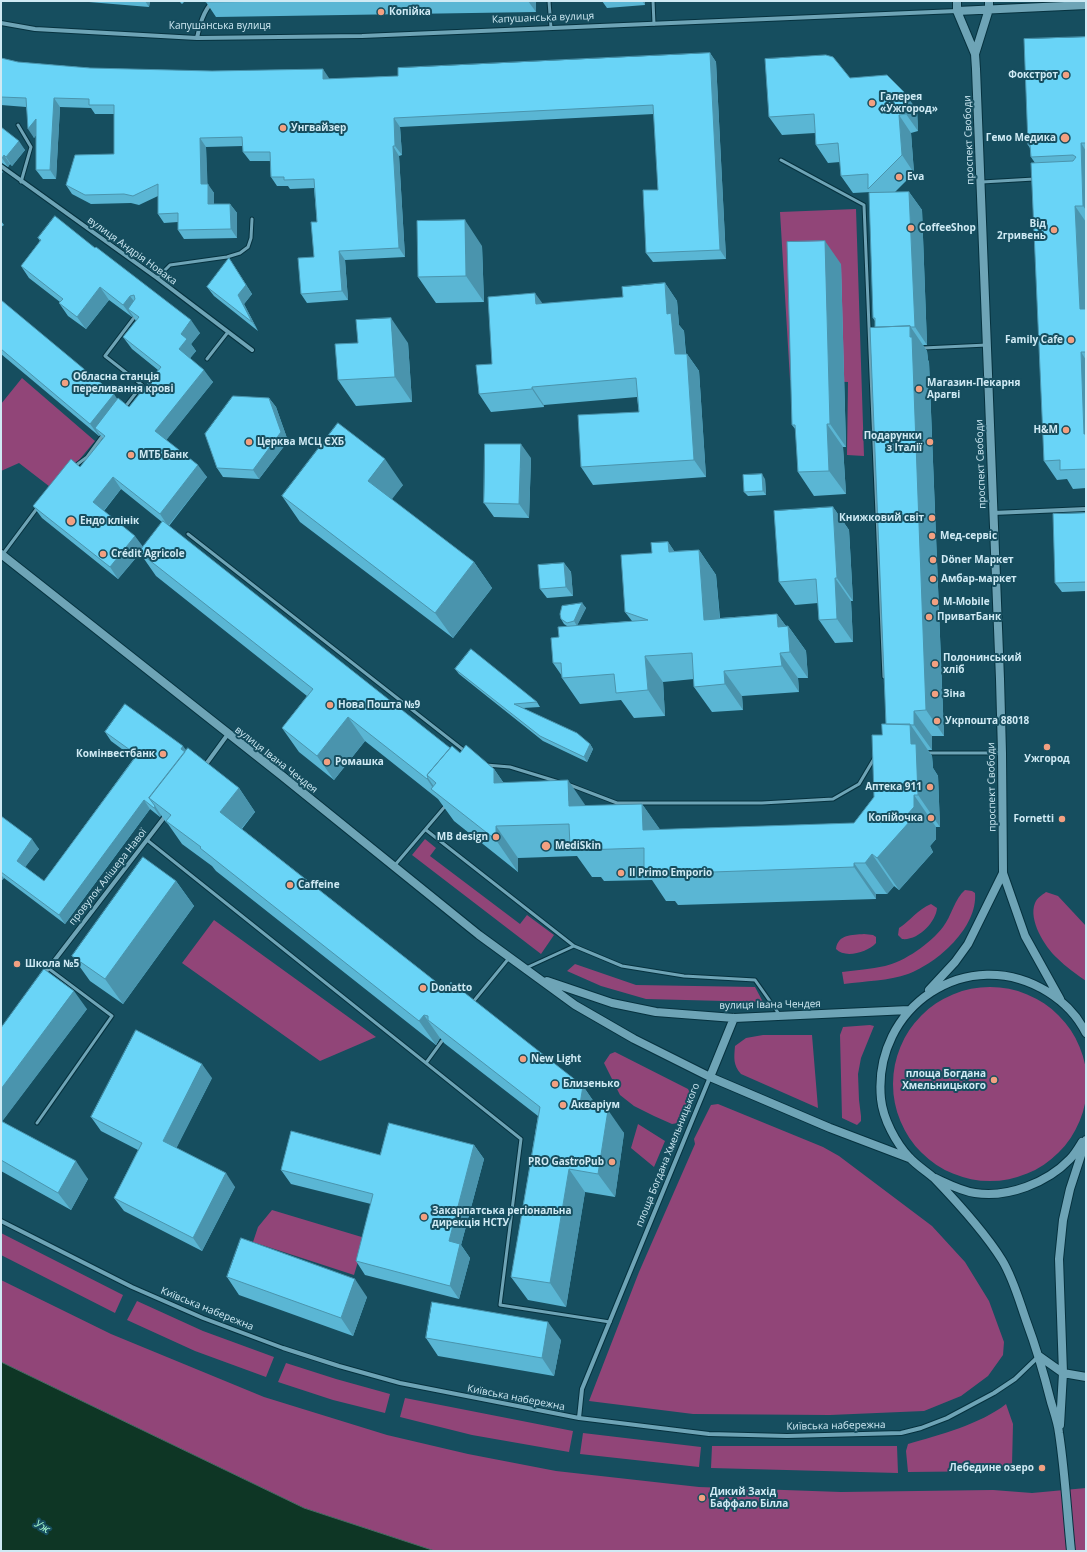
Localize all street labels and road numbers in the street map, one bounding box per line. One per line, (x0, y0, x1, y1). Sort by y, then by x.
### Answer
street label: Капушанська вулиця (492, 10, 594, 26)
street label: Капушанська вулиця (169, 20, 271, 32)
street label: проспект Свободи (961, 95, 977, 185)
street label: вулиця Андрія Новака (85, 214, 179, 288)
street label: проспект Свободи (973, 419, 989, 509)
street label: вулиця Івана Чендея (232, 724, 320, 796)
street label: проспект Свободи (985, 742, 999, 832)
street label: провулок Алішера Навої (67, 826, 149, 928)
street label: вулиця Івана Чендея (719, 998, 821, 1012)
street label: площа Богдана Хмельницького (634, 1081, 702, 1229)
street label: Київська набережна (159, 1285, 255, 1333)
street label: Київська набережна (466, 1383, 566, 1413)
street label: Київська набережна (786, 1419, 886, 1433)

